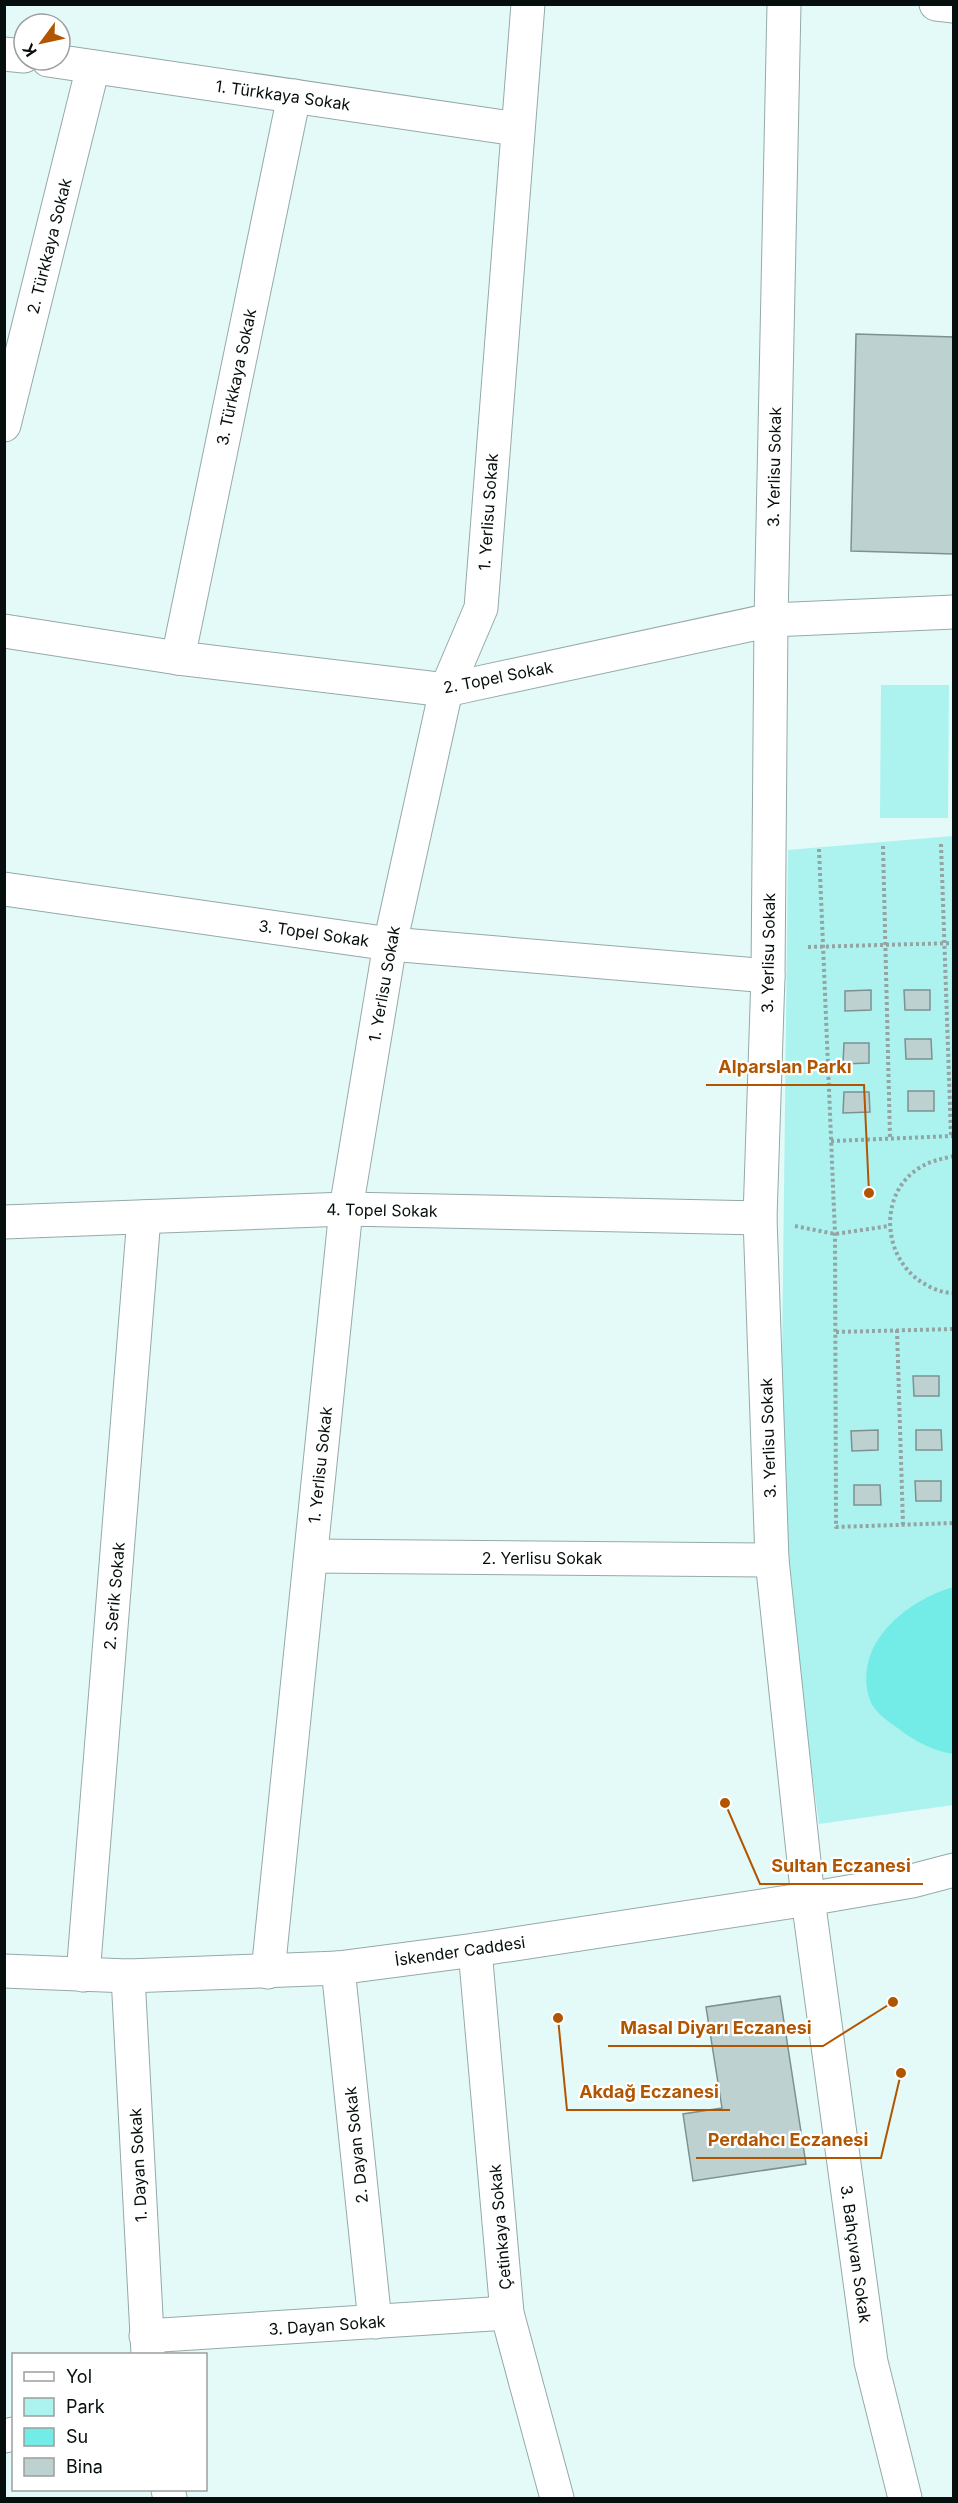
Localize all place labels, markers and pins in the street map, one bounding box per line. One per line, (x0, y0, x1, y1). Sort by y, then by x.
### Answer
callout: Alparslan Parkı (706, 1049, 864, 1085)
callout: Sultan Eczanesi (760, 1848, 923, 1884)
callout: Masal Diyarı Eczanesi (608, 2010, 823, 2046)
callout: Akdağ Eczanesi (567, 2074, 730, 2110)
callout: Perdahcı Eczanesi (696, 2122, 881, 2158)

